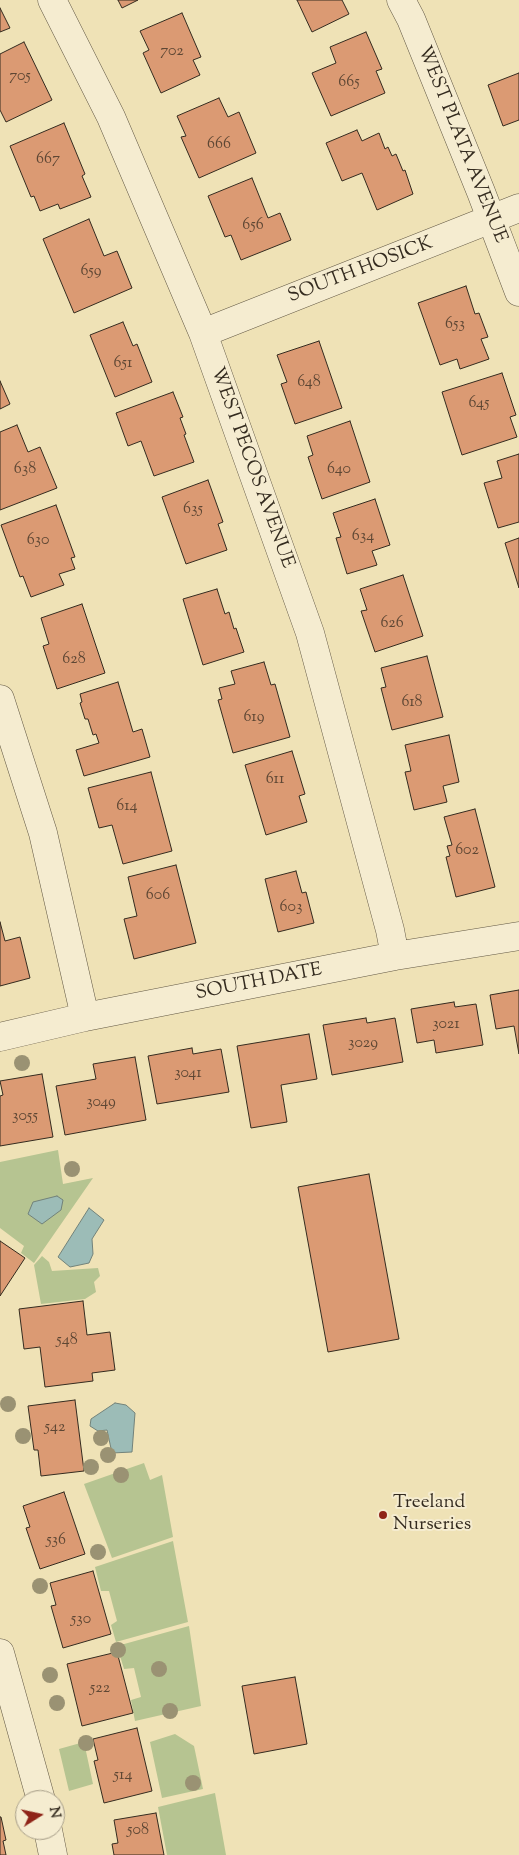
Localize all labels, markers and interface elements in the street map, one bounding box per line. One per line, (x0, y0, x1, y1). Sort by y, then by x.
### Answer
house number: 702 (160, 42, 184, 62)
street label: WEST PLATA AVENUE (411, 43, 511, 247)
house number: 705 (9, 67, 31, 87)
house number: 665 (338, 73, 360, 93)
house number: 666 (207, 135, 231, 155)
house number: 667 (36, 150, 60, 170)
house number: 656 (242, 216, 264, 236)
street label: SOUTH HOSICK (285, 233, 437, 309)
house number: 659 (80, 262, 102, 282)
house number: 653 (445, 315, 465, 335)
house number: 651 (114, 354, 132, 374)
street label: WEST PECOS AVENUE (204, 364, 298, 572)
house number: 648 (297, 373, 321, 393)
house number: 645 (468, 394, 490, 414)
house number: 638 (14, 460, 36, 480)
house number: 640 (327, 460, 351, 480)
house number: 635 (183, 500, 203, 520)
house number: 634 (352, 527, 374, 547)
house number: 630 (27, 531, 49, 551)
house number: 626 (380, 614, 404, 634)
house number: 628 (62, 650, 86, 670)
house number: 618 (401, 693, 423, 713)
house number: 619 (244, 708, 264, 728)
house number: 611 (266, 770, 284, 790)
house number: 614 (116, 797, 138, 817)
house number: 602 (455, 841, 479, 861)
house number: 606 (146, 886, 170, 906)
house number: 603 (280, 898, 302, 918)
street label: SOUTH DATE (194, 960, 324, 1006)
house number: 3021 (432, 1015, 460, 1035)
house number: 3029 (348, 1034, 378, 1054)
house number: 3041 (174, 1064, 202, 1084)
house number: 3049 (86, 1093, 116, 1113)
house number: 3055 (12, 1107, 38, 1127)
house number: 548 (56, 1331, 78, 1351)
house number: 542 (44, 1418, 66, 1438)
place label: Treeland Nurseries (393, 1493, 471, 1537)
marker: Treeland Nurseries (377, 1509, 389, 1521)
house number: 536 (46, 1531, 66, 1551)
house number: 530 (71, 1610, 91, 1630)
house number: 522 (90, 1679, 110, 1699)
house number: 514 (114, 1766, 132, 1786)
north arrow (15, 1790, 65, 1840)
text: N (43, 1805, 65, 1820)
house number: 508 (127, 1821, 149, 1841)

